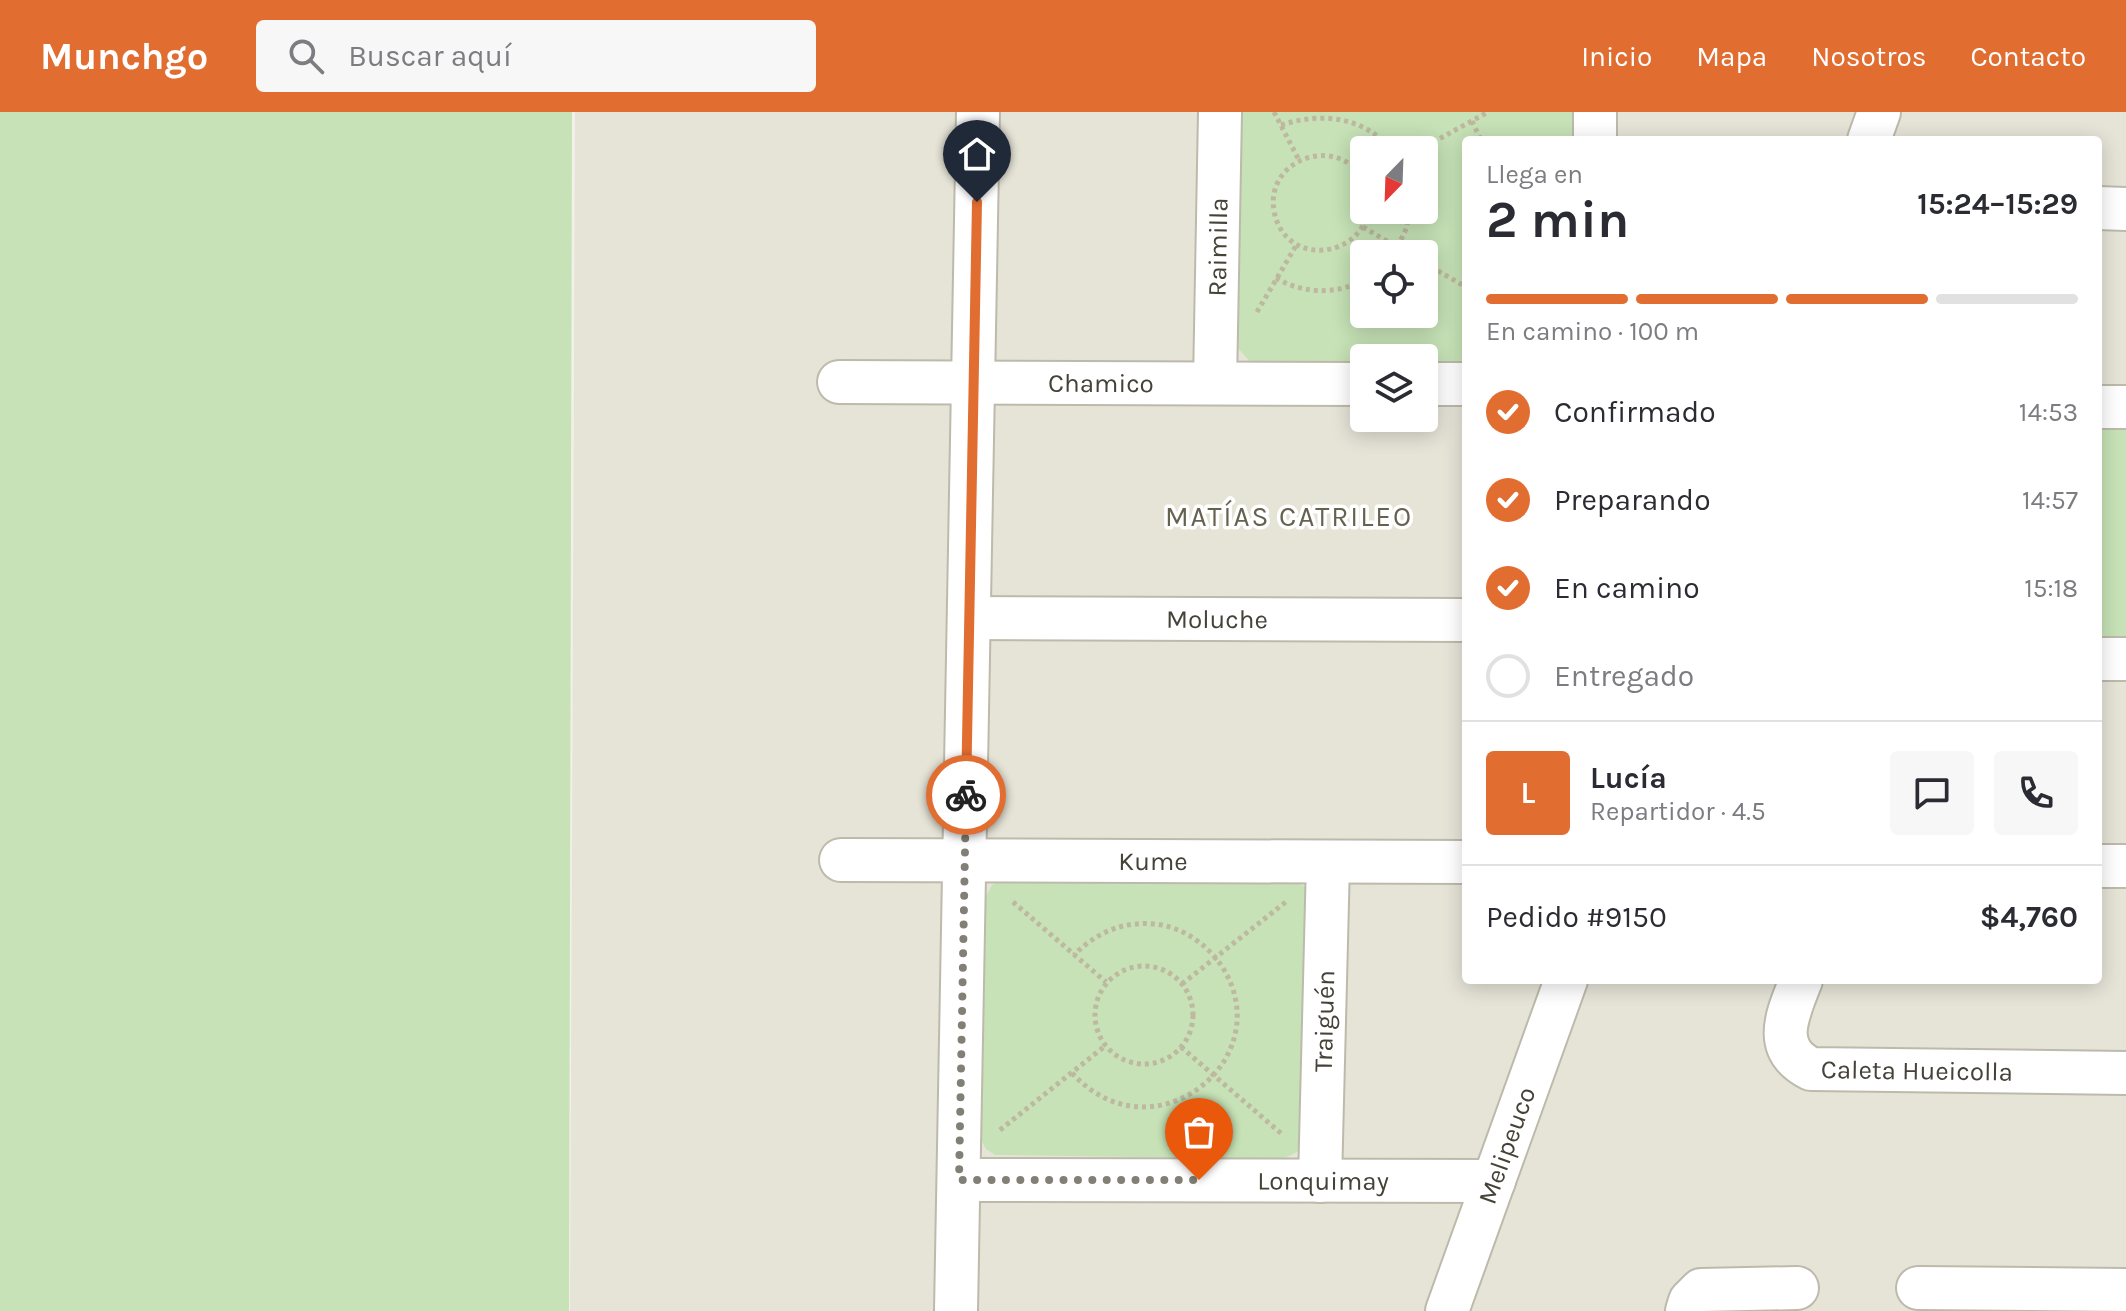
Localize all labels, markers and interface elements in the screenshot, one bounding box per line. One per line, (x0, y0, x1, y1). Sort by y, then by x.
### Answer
search box (256, 20, 816, 92)
text: Munchgo (40, 34, 208, 79)
icon: search (284, 34, 328, 78)
text: Buscar aquí (348, 38, 512, 74)
text: Inicio (1581, 40, 1652, 73)
text: Mapa (1696, 40, 1767, 73)
text: Nosotros (1811, 40, 1926, 73)
text: Contacto (1970, 40, 2086, 73)
pin (943, 120, 1011, 202)
icon: home (955, 132, 999, 176)
north arrow (1350, 136, 1438, 224)
map controls (1350, 136, 1438, 432)
text: Llega en (1486, 159, 1583, 190)
text: 15:24–15:29 (1917, 186, 2078, 222)
text: 2 min (1486, 189, 1629, 250)
street label: Raimilla (1202, 197, 1234, 297)
button: locate (1350, 240, 1438, 328)
text: En camino · 100 m (1486, 316, 1699, 347)
button: layers (1350, 344, 1438, 432)
street label: Chamico (1048, 368, 1154, 399)
icon: check (1486, 390, 1530, 434)
text: Confirmado (1554, 394, 1716, 430)
text: 14:53 (2019, 397, 2078, 428)
icon: check (1486, 478, 1530, 522)
text: Preparando (1554, 482, 1711, 518)
text: 14:57 (2022, 485, 2078, 516)
district label: MATÍAS CATRILEO (1165, 499, 1413, 533)
icon: check (1486, 566, 1530, 610)
text: En camino (1554, 570, 1700, 606)
text: 15:18 (2024, 573, 2078, 604)
street label: Moluche (1166, 604, 1268, 635)
text: Entregado (1554, 658, 1694, 694)
button: chat (1890, 751, 1974, 835)
button: phone (1994, 751, 2078, 835)
courier (926, 755, 1006, 835)
text: Lucía (1590, 760, 1667, 796)
icon: bike (944, 773, 988, 817)
text: L (1521, 775, 1535, 811)
text: Repartidor · 4.5 (1590, 796, 1766, 827)
street label: Kume (1118, 846, 1188, 877)
text: Pedido #9150 (1486, 899, 1667, 935)
text: $4,760 (1980, 899, 2078, 935)
street label: Traiguén (1308, 970, 1341, 1072)
street label: Caleta Hueicolla (1821, 1054, 2013, 1088)
street label: Melipeuco (1472, 1083, 1542, 1208)
pin (1165, 1098, 1233, 1180)
icon: bag (1177, 1110, 1221, 1154)
street label: Lonquimay (1257, 1166, 1389, 1197)

